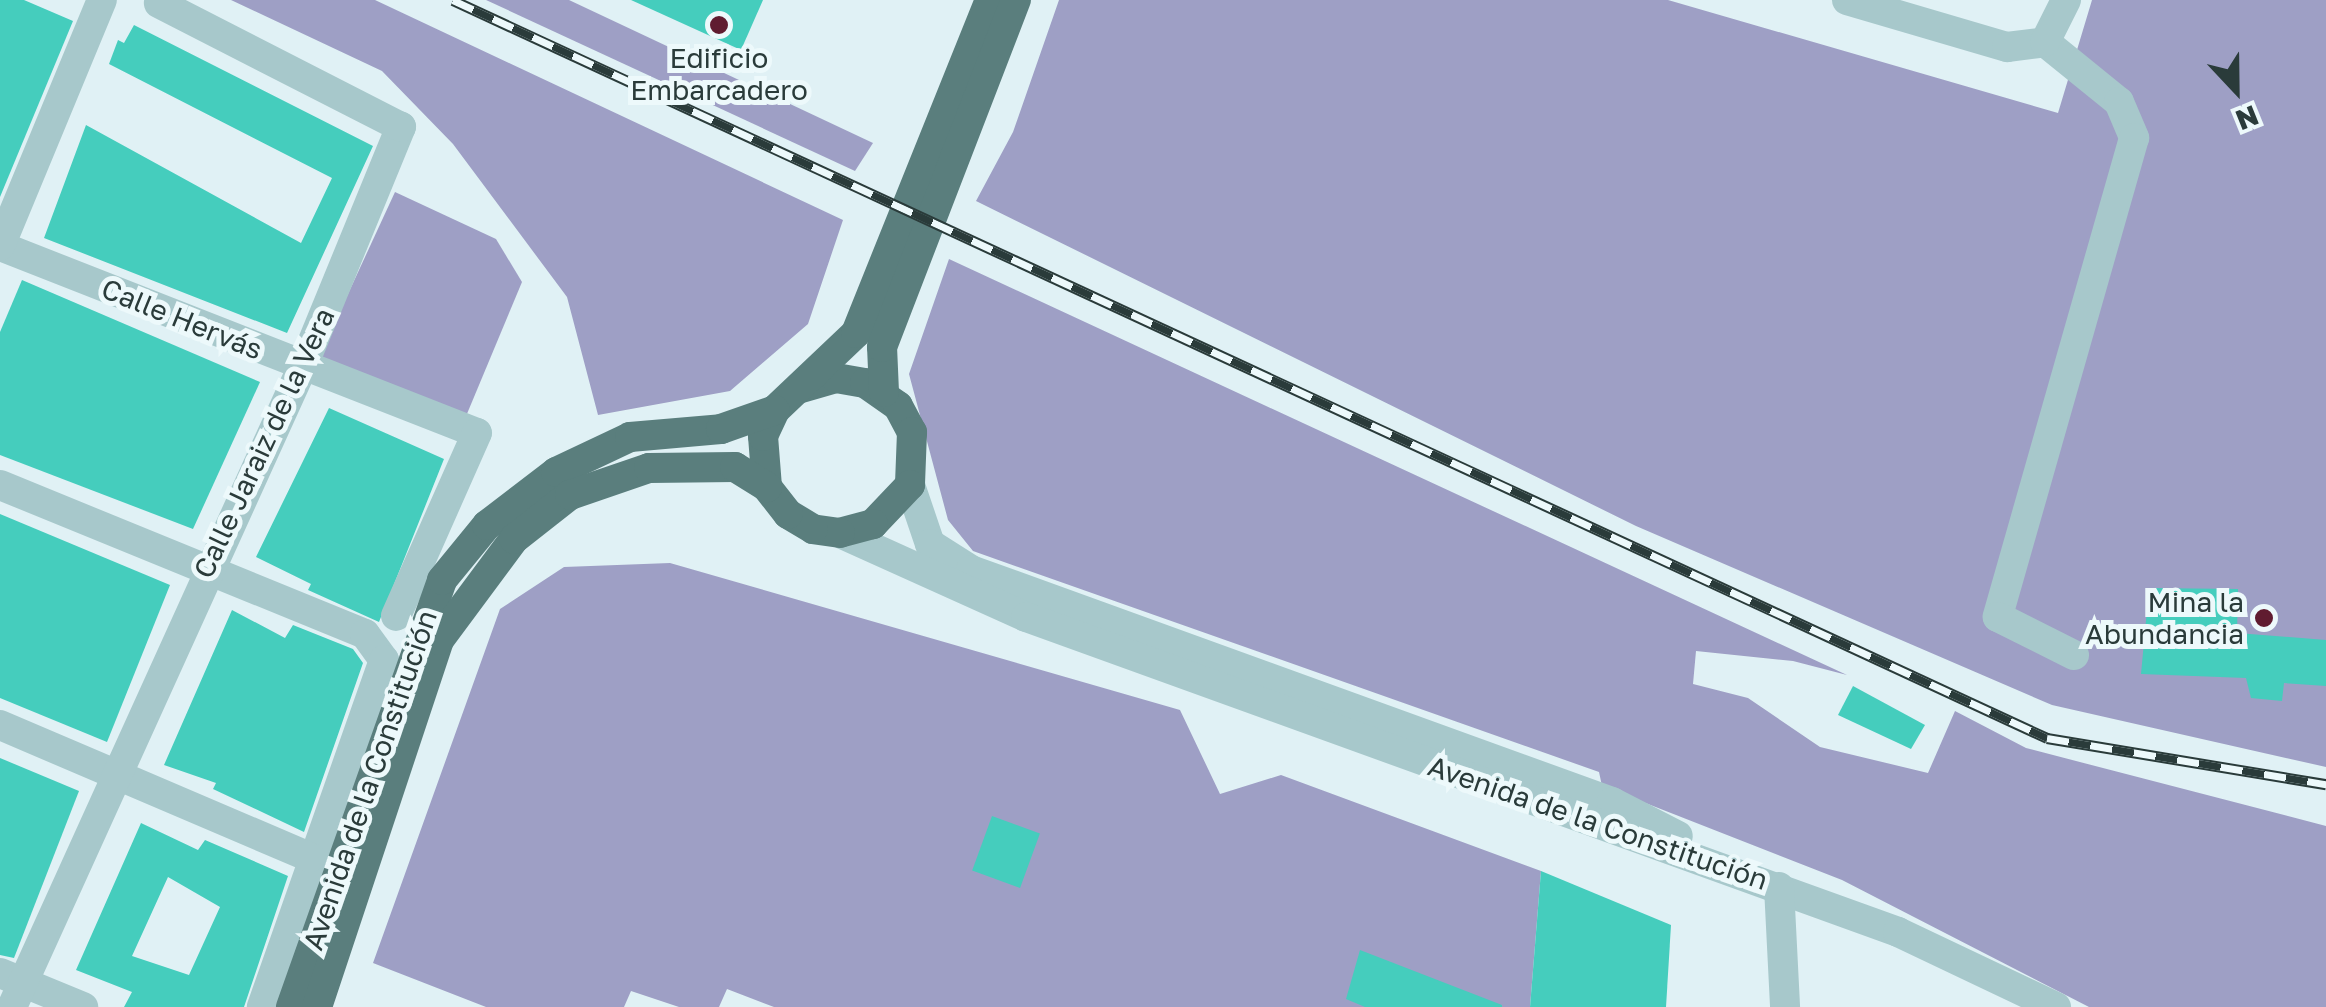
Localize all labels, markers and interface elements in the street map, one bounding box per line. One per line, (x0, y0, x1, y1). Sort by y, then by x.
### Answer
marker: Edificio Embarcadero (708, 14, 730, 36)
north arrow (2186, 40, 2286, 140)
place label: Edificio Embarcadero (630, 41, 808, 107)
text: N (2231, 99, 2263, 138)
street label: Calle Hervás (97, 271, 267, 367)
street label: Calle Jaraiz de la Vera (187, 303, 341, 583)
place label: Mina la Abundancia (2085, 585, 2244, 651)
street label: Avenida de la Constitución (296, 606, 444, 954)
marker: Mina la Abundancia (2253, 607, 2275, 629)
street label: Avenida de la Constitución (1424, 749, 1772, 897)

